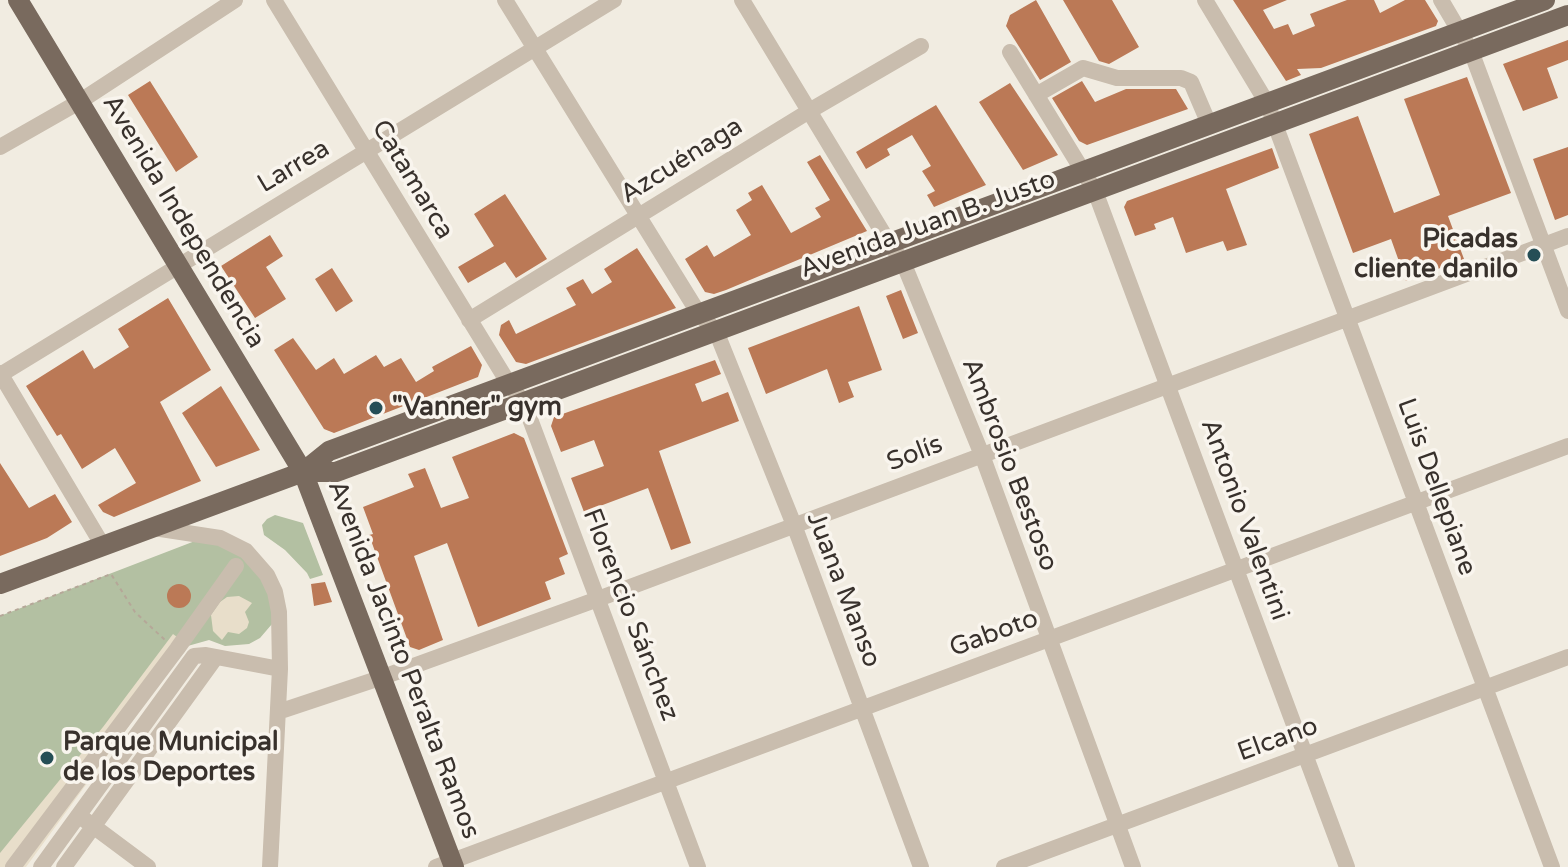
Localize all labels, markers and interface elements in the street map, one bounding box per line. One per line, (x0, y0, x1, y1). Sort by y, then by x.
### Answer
street label: Avenida Independencia (95, 90, 271, 354)
street label: Azcuénaga (615, 111, 749, 211)
street label: Catamarca (364, 115, 460, 245)
street label: Larrea (252, 133, 336, 201)
street label: Avenida Juan B. Justo (796, 164, 1060, 286)
place label: Picadas cliente danilo (1354, 224, 1518, 286)
marker: Picadas cliente danilo (1525, 246, 1543, 264)
street label: Ambrosio Bestoso (954, 354, 1064, 576)
place label: "Vanner" gym (392, 392, 562, 424)
street label: Luis Dellepiane (1390, 394, 1482, 580)
marker: "Vanner" gym (367, 399, 385, 417)
street label: Antonio Valentini (1193, 415, 1295, 625)
street label: Solís (883, 429, 947, 479)
street label: Avenida Jacinto Peralta Ramos (320, 476, 486, 844)
street label: Florencio Sánchez (575, 505, 685, 725)
street label: Juana Manso (799, 508, 887, 672)
street label: Gaboto (945, 604, 1043, 664)
street label: Elcano (1234, 711, 1322, 769)
place label: Parque Municipal de los Deportes (63, 727, 278, 788)
marker: Parque Municipal de los Deportes (38, 749, 56, 767)

